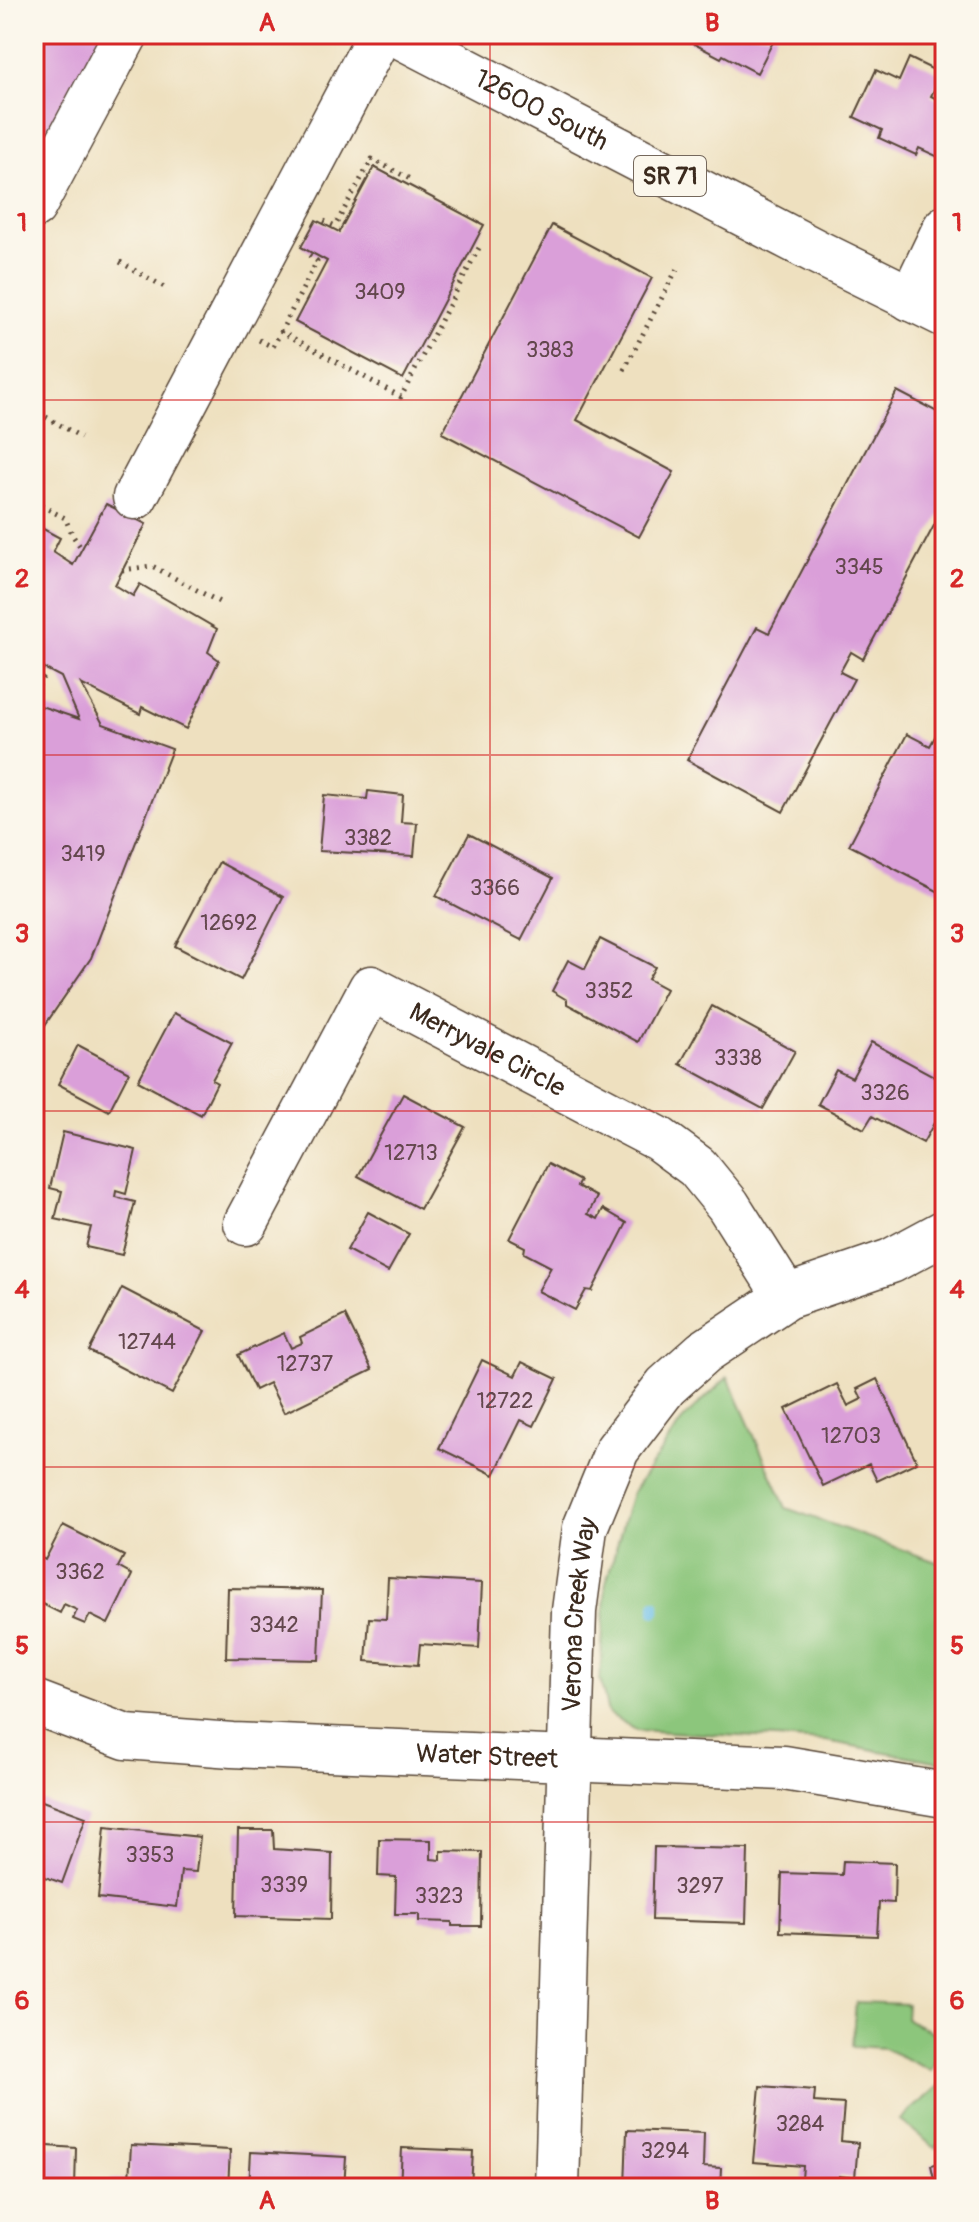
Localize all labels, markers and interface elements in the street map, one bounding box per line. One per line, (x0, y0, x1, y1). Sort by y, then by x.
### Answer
text: A (259, 7, 276, 39)
text: B (705, 7, 719, 39)
street label: 12600 South (469, 63, 613, 158)
road number: SR 71 (634, 156, 706, 196)
text: 1 (17, 207, 27, 239)
text: 1 (952, 207, 962, 239)
house number: 3409 (354, 278, 406, 306)
house number: 3383 (526, 336, 574, 364)
house number: 3345 (834, 553, 884, 581)
text: 2 (15, 563, 29, 595)
text: 2 (950, 563, 964, 595)
house number: 3382 (344, 824, 392, 852)
house number: 3419 (61, 840, 105, 868)
house number: 3366 (470, 874, 520, 902)
house number: 12692 (200, 909, 258, 937)
text: 3 (15, 918, 29, 950)
text: 3 (950, 918, 964, 950)
house number: 3352 (585, 977, 633, 1005)
street label: Merryvale Circle (404, 996, 571, 1104)
house number: 3338 (714, 1044, 762, 1072)
house number: 3326 (860, 1079, 910, 1107)
house number: 12713 (384, 1139, 438, 1167)
text: 4 (14, 1274, 30, 1306)
text: 4 (949, 1274, 965, 1306)
house number: 12744 (118, 1328, 176, 1356)
house number: 12737 (277, 1350, 334, 1378)
house number: 12722 (476, 1387, 534, 1415)
house number: 12703 (821, 1422, 881, 1450)
street label: Verona Creek Way (556, 1512, 605, 1713)
house number: 3362 (55, 1558, 105, 1586)
house number: 3342 (249, 1611, 299, 1639)
text: 5 (15, 1630, 29, 1662)
text: 5 (950, 1630, 964, 1662)
street label: Water Street (415, 1738, 559, 1776)
house number: 3353 (126, 1841, 174, 1869)
house number: 3339 (260, 1871, 308, 1899)
house number: 3297 (676, 1872, 724, 1900)
house number: 3323 (415, 1882, 463, 1910)
text: 6 (14, 1985, 30, 2017)
text: 6 (949, 1985, 965, 2017)
house number: 3284 (776, 2110, 824, 2138)
house number: 3294 (641, 2137, 690, 2165)
text: A (259, 2185, 276, 2217)
text: B (705, 2185, 719, 2217)

